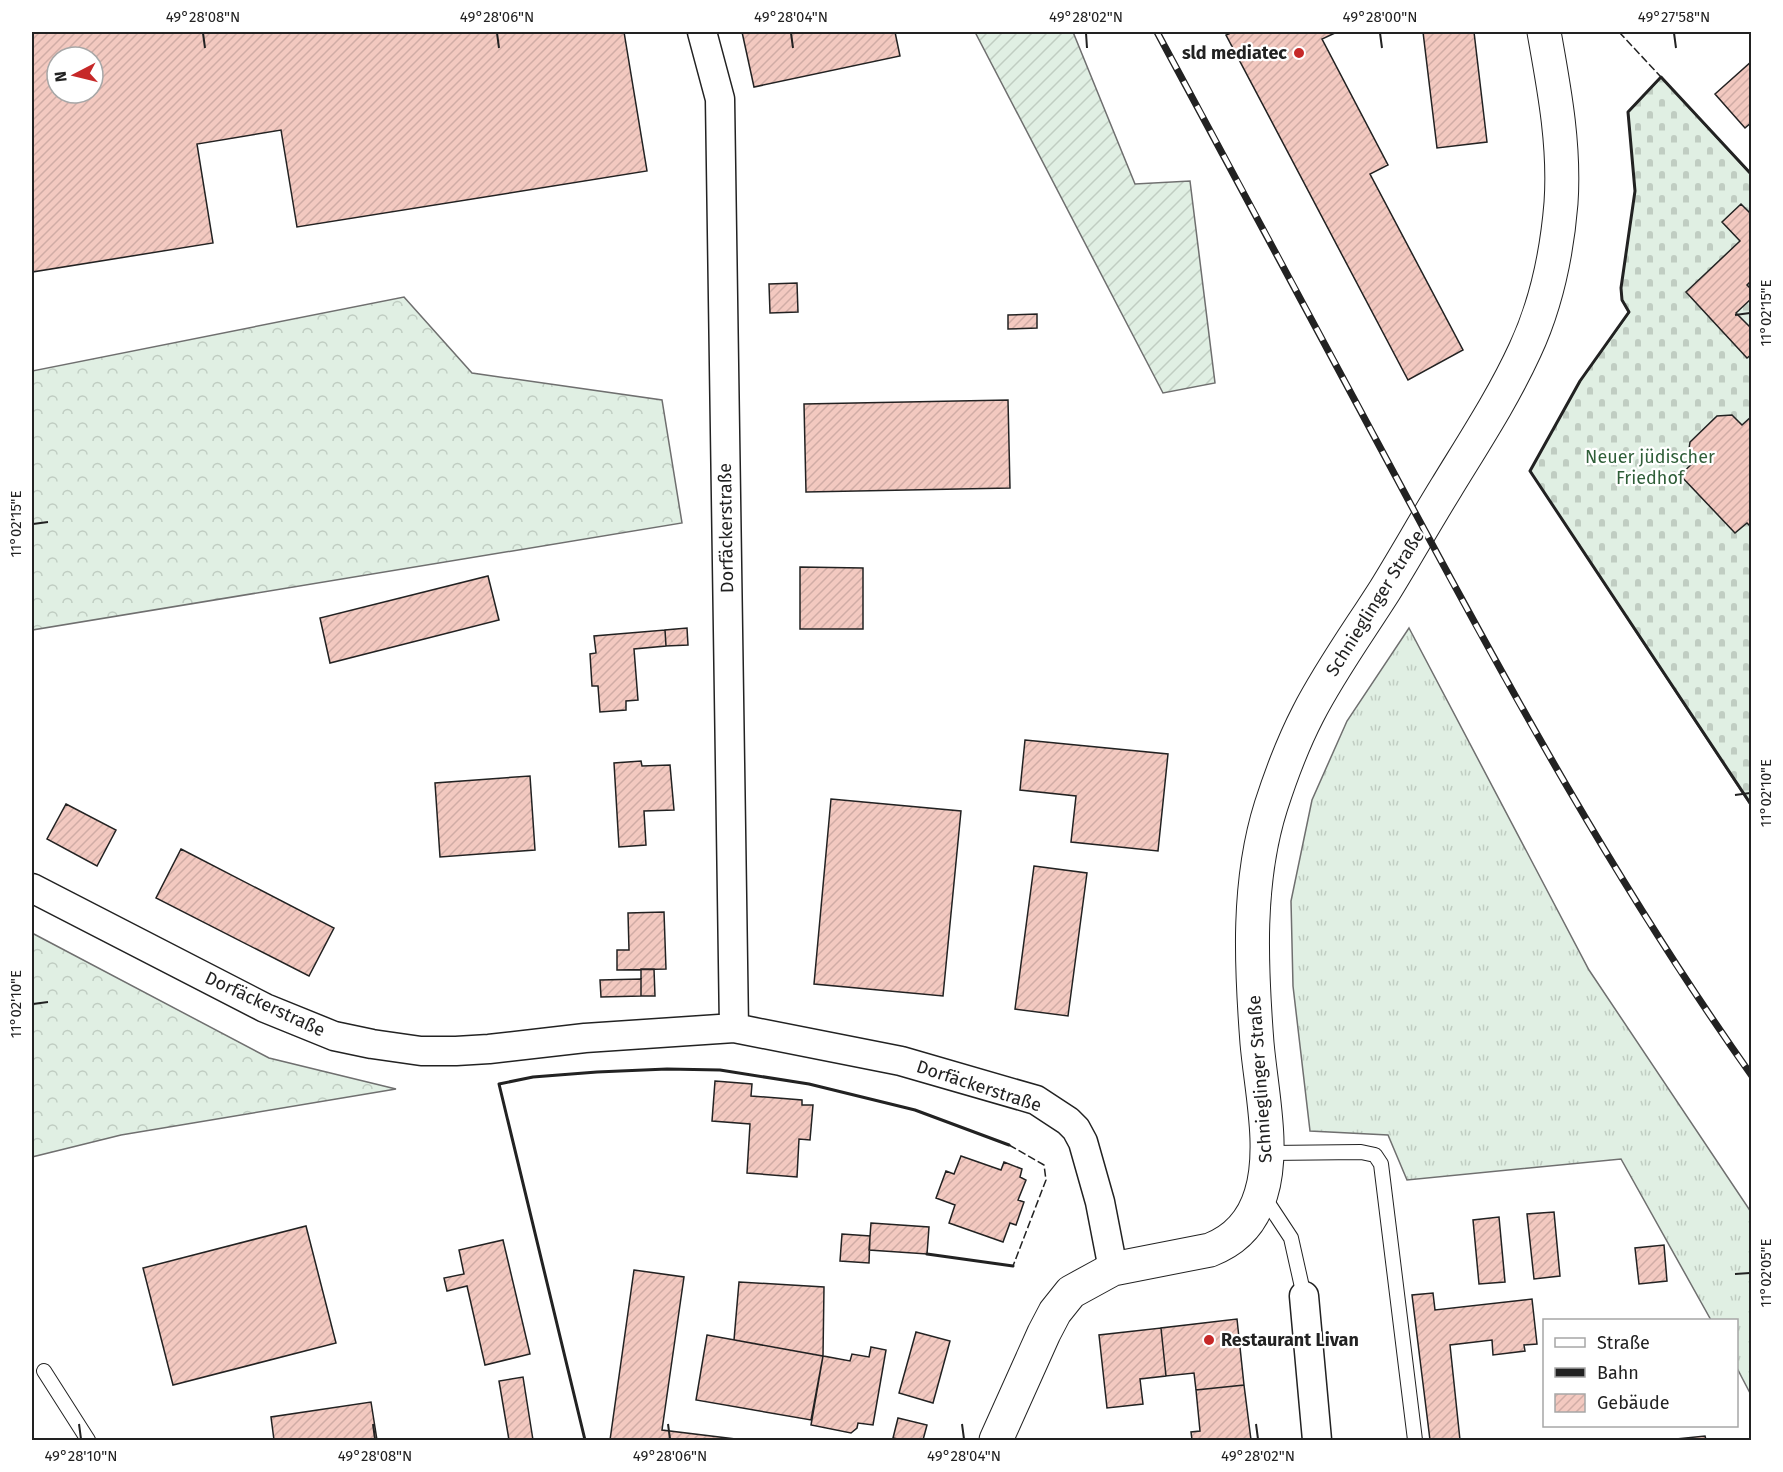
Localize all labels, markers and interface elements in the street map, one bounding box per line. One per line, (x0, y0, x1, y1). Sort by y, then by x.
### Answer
text: 49°28'08"N (166, 8, 240, 26)
text: 49°28'06"N (460, 8, 534, 26)
text: 49°28'04"N (754, 8, 828, 26)
text: 49°28'02"N (1049, 8, 1123, 26)
text: 49°28'00"N (1343, 8, 1417, 26)
text: 49°27'58"N (1638, 8, 1710, 26)
place label: sld mediatec (1182, 42, 1287, 64)
north arrow (45, 45, 105, 105)
marker: sld mediatec (1292, 46, 1306, 60)
text: N (51, 70, 71, 83)
text: 11°02'15"E (1757, 279, 1775, 347)
park label: Neuer jüdischer Friedhof (1585, 446, 1715, 489)
street label: Dorfäckerstraße (714, 463, 738, 593)
text: 11°02'15"E (7, 490, 25, 558)
street label: Schnieglinger Straße (1321, 526, 1429, 680)
text: 11°02'10"E (1757, 759, 1775, 827)
street label: Dorfäckerstraße (201, 967, 329, 1041)
text: 11°02'10"E (7, 970, 25, 1038)
street label: Schnieglinger Straße (1243, 994, 1277, 1164)
street label: Dorfäckerstraße (914, 1055, 1044, 1117)
text: 11°02'05"E (1757, 1239, 1775, 1307)
legend (1543, 1319, 1738, 1427)
place label: Restaurant Livan (1221, 1329, 1359, 1351)
text: Straße (1597, 1332, 1650, 1354)
marker: Restaurant Livan (1202, 1333, 1216, 1347)
text: Bahn (1597, 1362, 1639, 1384)
text: Gebäude (1597, 1392, 1670, 1414)
text: 49°28'10"N (44, 1447, 118, 1465)
text: 49°28'08"N (338, 1447, 412, 1465)
text: 49°28'06"N (633, 1447, 707, 1465)
text: 49°28'04"N (927, 1447, 1001, 1465)
text: 49°28'02"N (1221, 1447, 1295, 1465)

